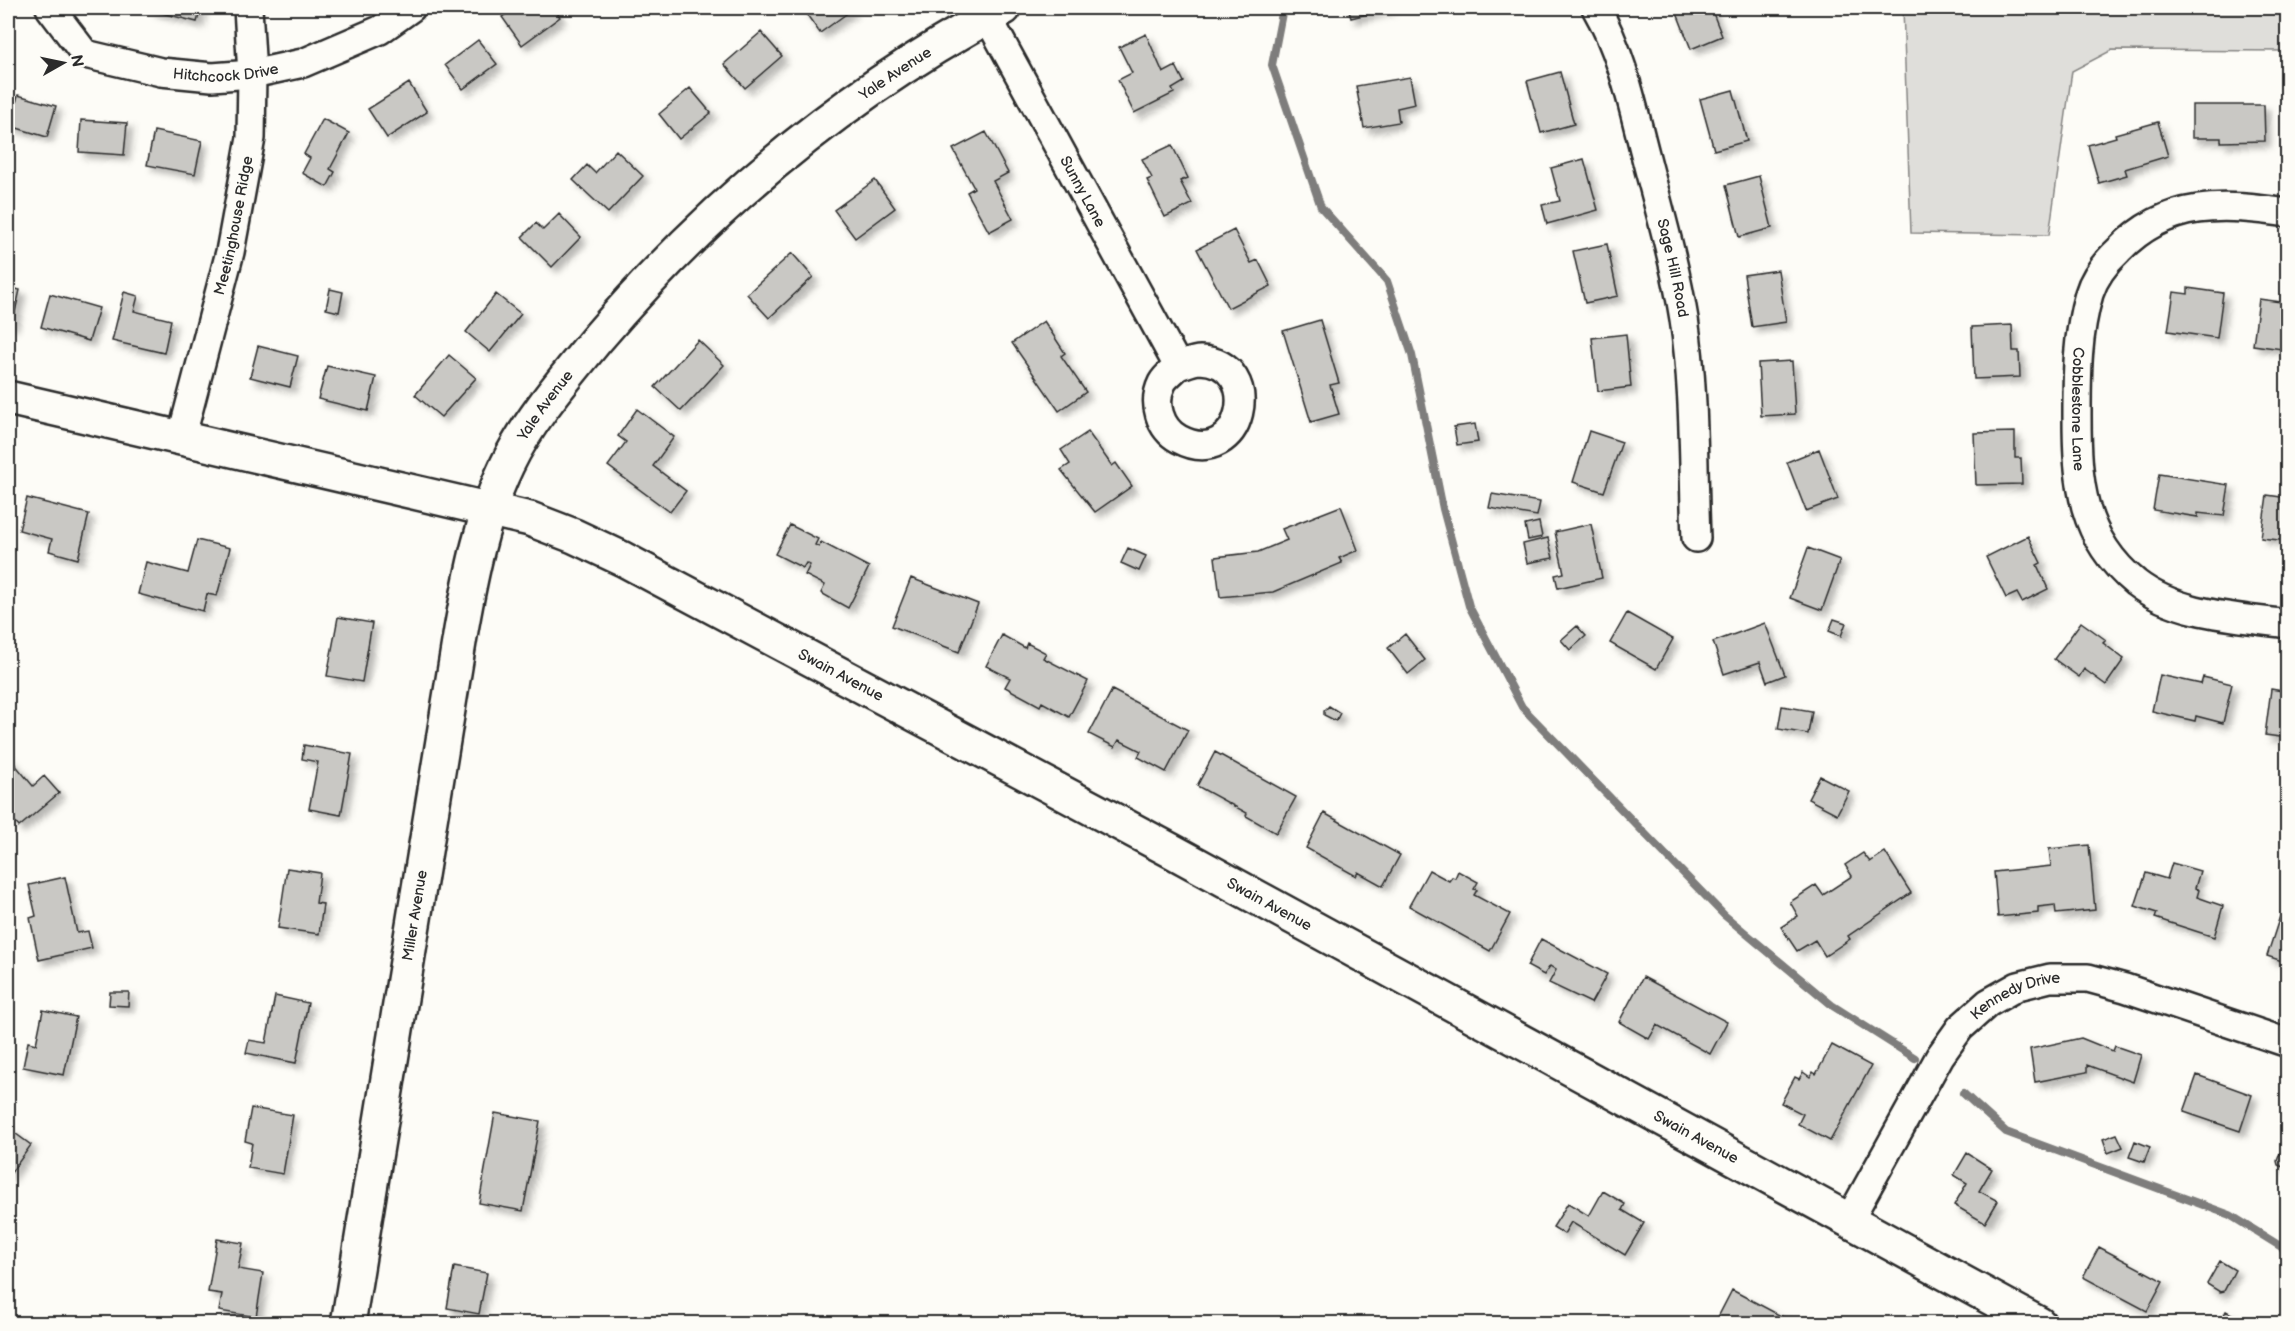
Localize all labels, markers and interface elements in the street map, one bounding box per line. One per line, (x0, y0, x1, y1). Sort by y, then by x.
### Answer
north arrow (33, 33, 93, 93)
street label: Yale Avenue (855, 43, 935, 105)
text: N (66, 53, 87, 68)
street label: Hitchcock Drive (172, 60, 280, 87)
street label: Sunny Lane (1055, 153, 1110, 231)
street label: Meetinghouse Ridge (210, 154, 258, 297)
street label: Sage Hill Road (1652, 217, 1693, 319)
street label: Cobblestone Lane (2067, 346, 2088, 472)
street label: Yale Avenue (513, 366, 578, 445)
street label: Swain Avenue (795, 645, 887, 706)
street label: Miller Avenue (398, 869, 432, 962)
street label: Swain Avenue (1223, 874, 1315, 936)
street label: Kennedy Drive (1967, 969, 2060, 1024)
street label: Swain Avenue (1650, 1107, 1742, 1168)

